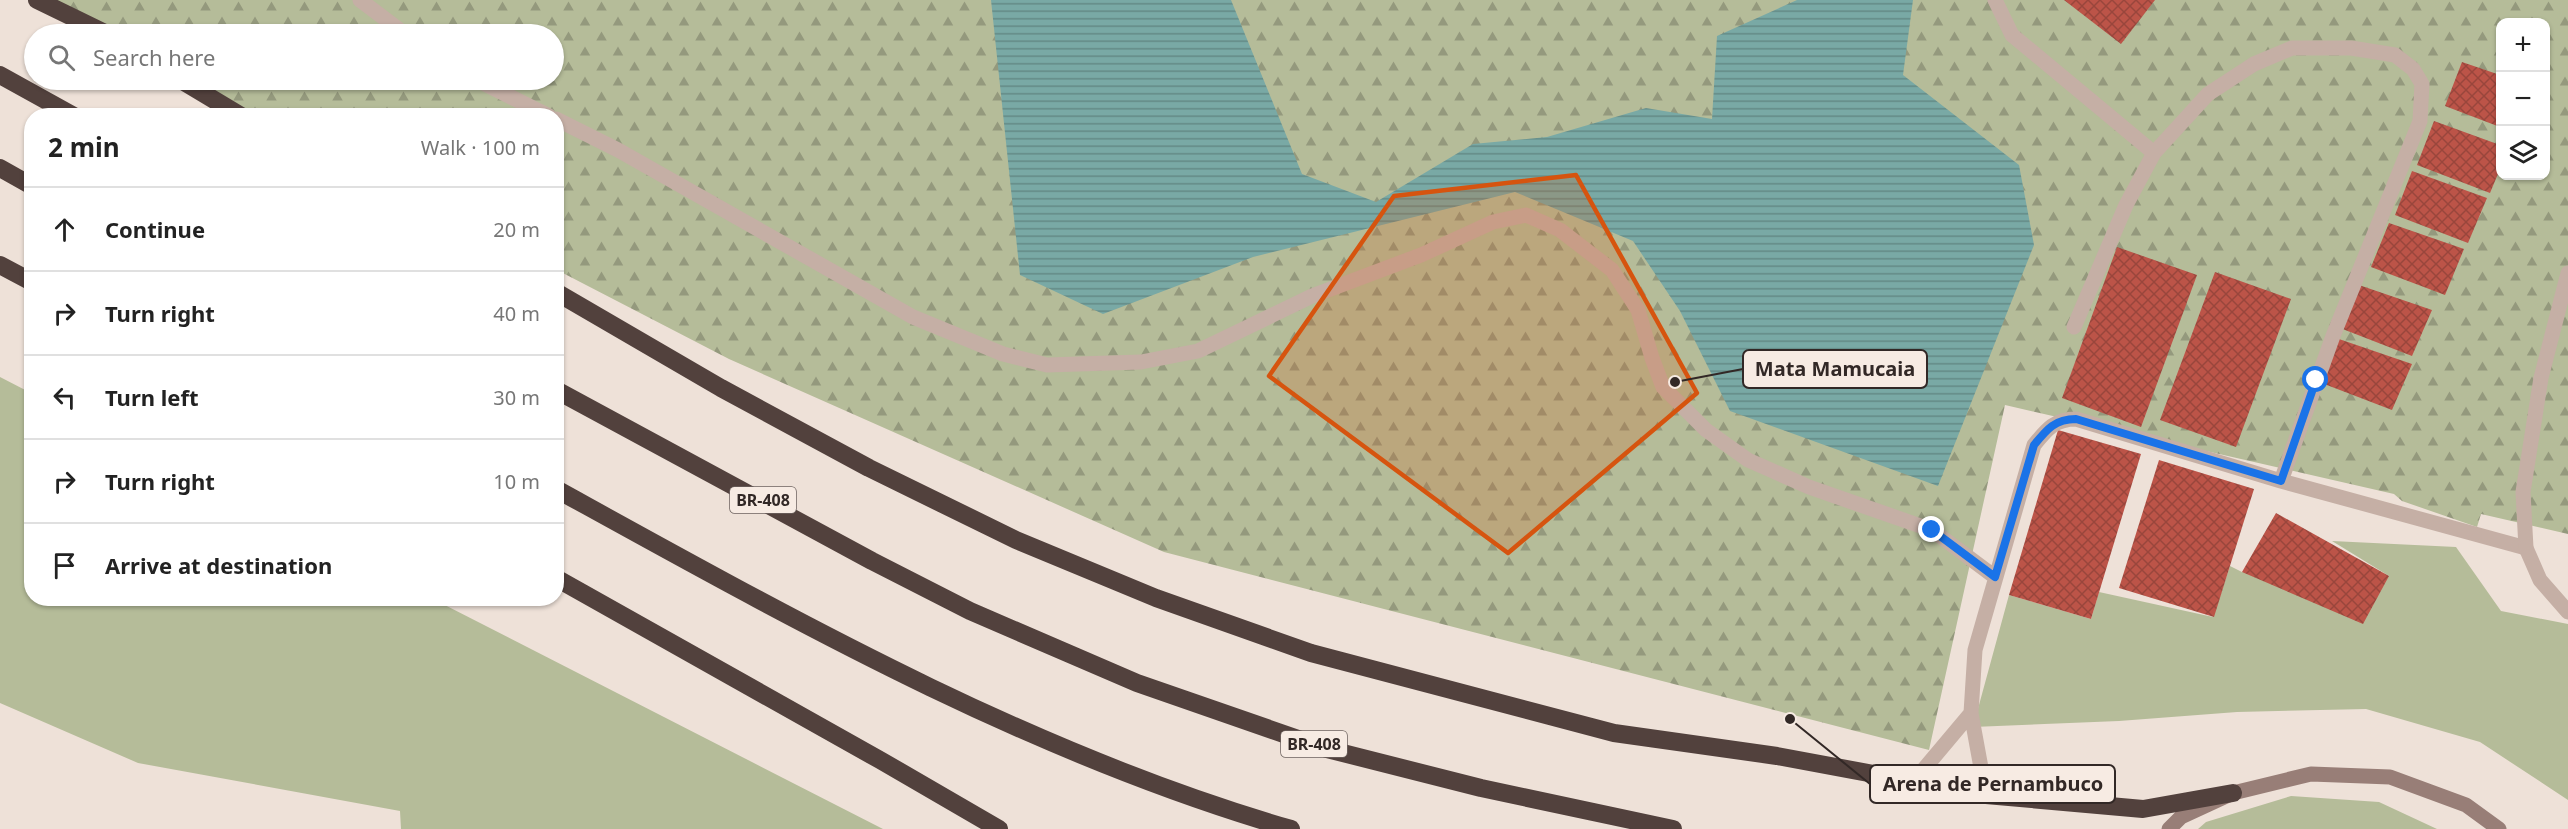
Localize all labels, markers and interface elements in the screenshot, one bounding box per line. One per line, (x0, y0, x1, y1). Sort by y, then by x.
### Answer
map controls (2496, 18, 2550, 180)
button: + (2496, 18, 2550, 72)
search box (24, 24, 564, 90)
icon: search (45, 41, 78, 74)
text: Search here (93, 42, 215, 72)
button: − (2496, 72, 2550, 126)
button: layers (2496, 126, 2550, 180)
text: 2 min (48, 129, 120, 165)
text: Walk · 100 m (421, 134, 540, 161)
icon: ahead (48, 213, 81, 246)
text: Continue (105, 214, 205, 244)
text: 20 m (493, 216, 540, 243)
icon: right (48, 297, 81, 330)
text: Turn right (105, 298, 215, 328)
text: 40 m (493, 300, 540, 327)
callout: Mata Mamucaia (1743, 350, 1927, 388)
text: Mata Mamucaia (1755, 355, 1915, 382)
route start (2302, 366, 2328, 392)
icon: left (48, 381, 81, 414)
text: Turn left (105, 382, 199, 412)
text: 30 m (493, 384, 540, 411)
icon: right (48, 465, 81, 498)
text: Turn right (105, 466, 215, 496)
text: 10 m (493, 468, 540, 495)
road number: BR-408 (730, 487, 796, 513)
route end (1918, 516, 1944, 542)
icon: arrive (48, 549, 81, 582)
text: Arrive at destination (105, 550, 332, 580)
road number: BR-408 (1281, 731, 1347, 757)
callout: Arena de Pernambuco (1870, 765, 2115, 803)
text: Arena de Pernambuco (1883, 770, 2103, 797)

